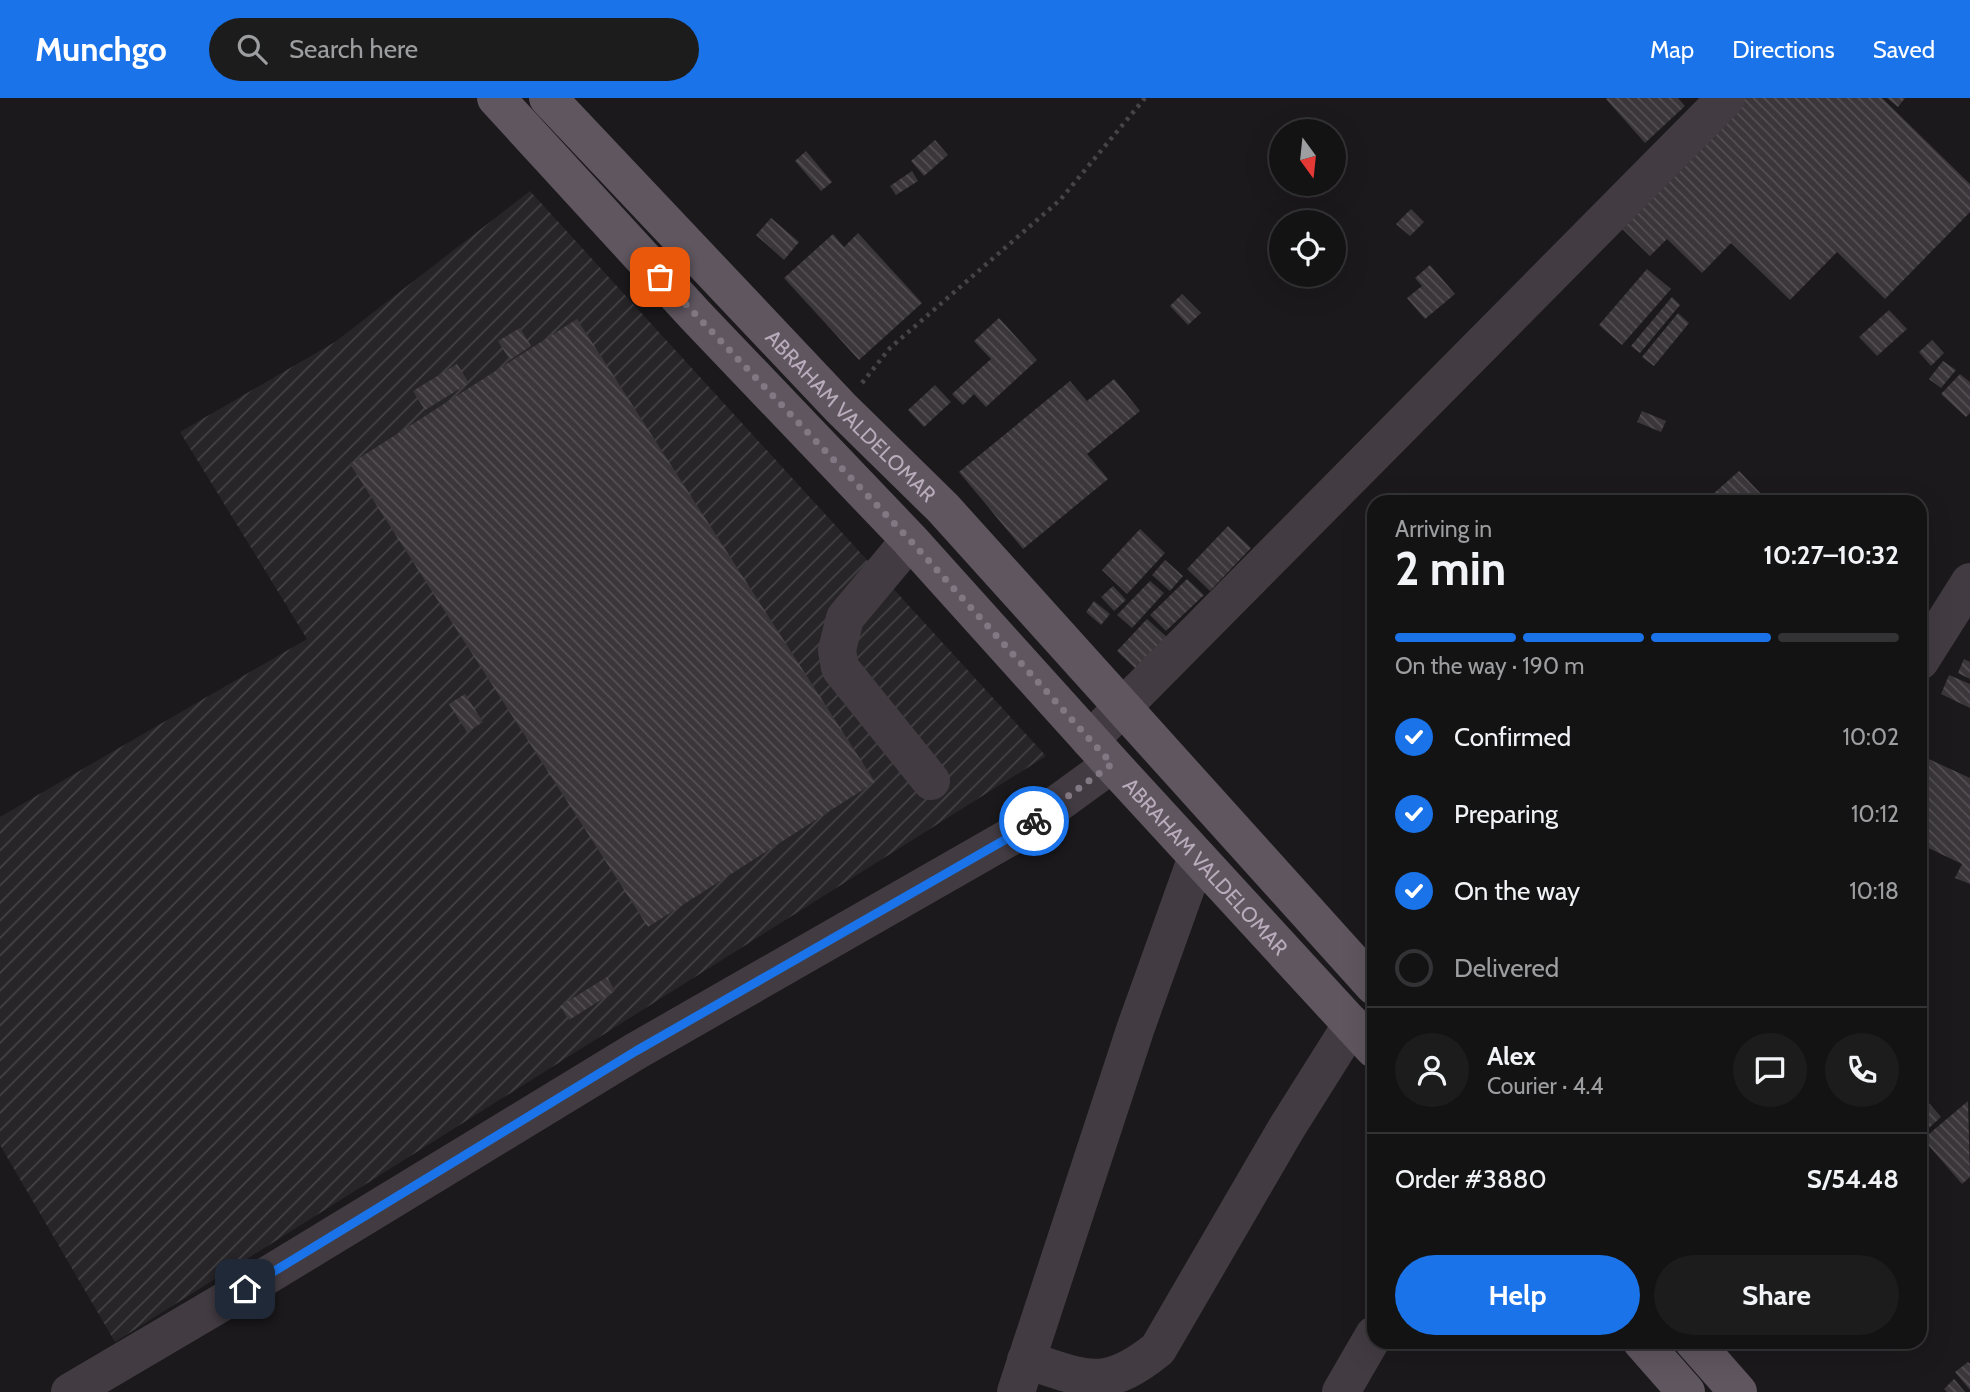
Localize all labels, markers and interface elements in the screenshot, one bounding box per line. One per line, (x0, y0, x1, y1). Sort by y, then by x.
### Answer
search box (209, 18, 699, 81)
text: Munchgo (35, 29, 167, 69)
icon: search (233, 30, 271, 68)
text: Search here (289, 33, 418, 65)
text: Map (1650, 35, 1694, 64)
text: Directions (1732, 35, 1835, 64)
text: Saved (1873, 35, 1935, 64)
north arrow (1269, 119, 1346, 196)
map controls (1269, 119, 1346, 287)
button: locate (1269, 210, 1346, 287)
pin (630, 247, 690, 307)
icon: bag (641, 258, 679, 296)
street label: ABRAHAM VALDELOMAR (761, 324, 942, 507)
text: Arriving in (1395, 515, 1492, 543)
text: 10:27–10:32 (1763, 539, 1899, 571)
text: 2 min (1395, 541, 1506, 597)
text: On the way · 190 m (1395, 652, 1584, 680)
icon: check (1395, 718, 1433, 756)
text: Confirmed (1454, 721, 1571, 753)
text: 10:02 (1843, 723, 1899, 751)
street label: ABRAHAM VALDELOMAR (1118, 772, 1294, 960)
courier (999, 786, 1069, 856)
icon: check (1395, 795, 1433, 833)
text: Preparing (1454, 798, 1558, 830)
text: 10:12 (1851, 800, 1899, 828)
icon: bike (1015, 802, 1053, 840)
icon: check (1395, 872, 1433, 910)
text: On the way (1454, 875, 1580, 907)
text: 10:18 (1849, 877, 1899, 905)
text: Delivered (1454, 952, 1559, 984)
button: person (1395, 1033, 1469, 1107)
button: chat (1733, 1033, 1807, 1107)
button: phone (1825, 1033, 1899, 1107)
text: Alex (1487, 1040, 1536, 1072)
text: Courier · 4.4 (1487, 1072, 1604, 1100)
text: Order #3880 (1395, 1163, 1547, 1195)
text: S/54.48 (1807, 1163, 1899, 1195)
button: Help (1395, 1255, 1640, 1335)
button: Share (1654, 1255, 1899, 1335)
pin (215, 1259, 275, 1319)
icon: home (226, 1270, 264, 1308)

